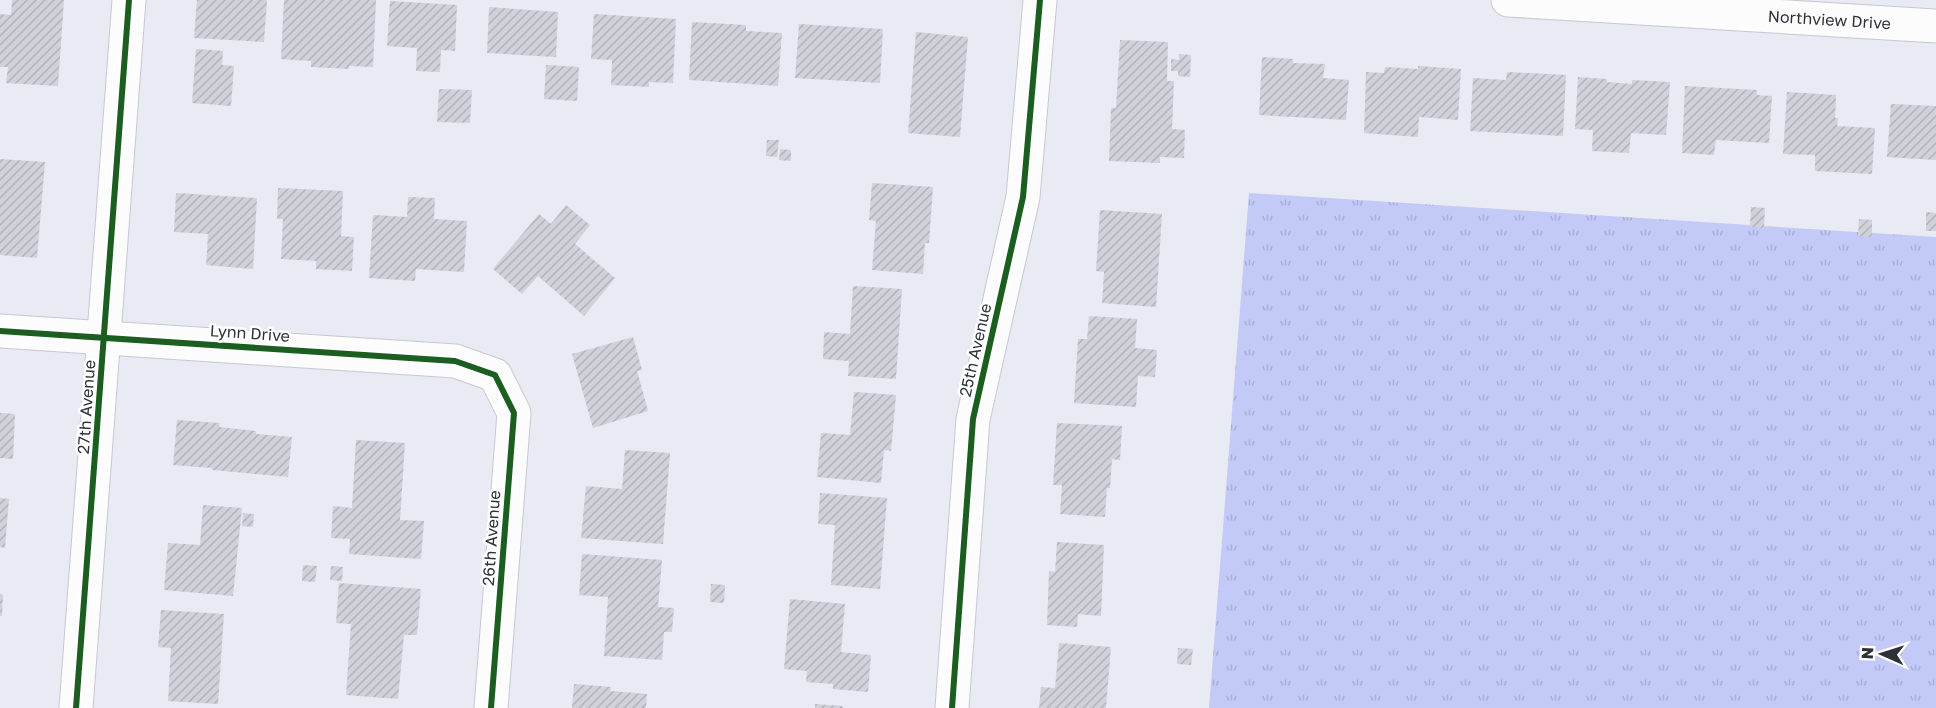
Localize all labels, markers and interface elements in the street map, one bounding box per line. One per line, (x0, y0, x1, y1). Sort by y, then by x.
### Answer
street label: Northview Drive (1767, 6, 1892, 33)
street label: 25th Avenue (955, 301, 995, 399)
street label: Lynn Drive (209, 320, 291, 346)
street label: 27th Avenue (73, 359, 99, 455)
street label: 26th Avenue (478, 490, 504, 586)
north arrow (1852, 624, 1912, 684)
text: N (1857, 647, 1877, 660)

